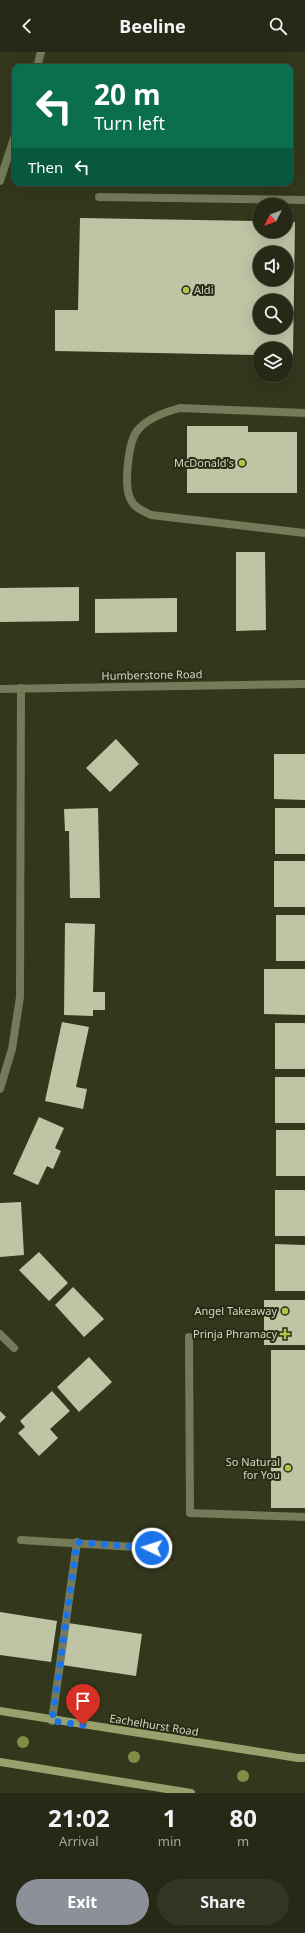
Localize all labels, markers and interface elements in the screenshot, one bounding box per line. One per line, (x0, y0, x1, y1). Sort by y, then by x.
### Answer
text: Beeline (119, 14, 186, 38)
icon: back (16, 15, 38, 37)
icon: search (267, 15, 289, 37)
text: 20 m (94, 75, 161, 113)
icon: left (28, 80, 80, 132)
text: Turn left (94, 111, 165, 135)
icon: left (71, 156, 93, 178)
text: Then (28, 157, 63, 177)
north arrow (253, 198, 293, 238)
map controls (253, 198, 293, 382)
button: sound (253, 246, 293, 286)
place label: Aldi (194, 282, 213, 297)
marker: Aldi (181, 285, 191, 295)
button: search (253, 294, 293, 334)
button: layers (253, 342, 293, 382)
place label: McDonald's (174, 455, 234, 470)
marker: McDonald's (237, 458, 247, 468)
street label: Humberstone Road (101, 666, 203, 683)
place label: Angel Takeaway (194, 1303, 277, 1318)
marker: Angel Takeaway (280, 1306, 290, 1316)
place label: Prinja Phramacy (193, 1326, 277, 1341)
marker: Prinja Phramacy (280, 1329, 290, 1339)
place label: So Natural for You (226, 1454, 280, 1482)
marker: So Natural for You (283, 1463, 293, 1473)
position arrow (131, 1527, 173, 1569)
pin (66, 1684, 100, 1725)
icon: arrive (72, 1690, 94, 1712)
street label: Eachelhurst Road (108, 1710, 200, 1739)
text: 21:02 (48, 1801, 110, 1834)
text: 1 (163, 1801, 176, 1834)
text: 80 (229, 1801, 257, 1834)
text: Arrival (59, 1832, 99, 1850)
text: min (158, 1832, 181, 1850)
text: m (237, 1832, 249, 1850)
button: Exit (16, 1879, 149, 1925)
button: Share (157, 1879, 289, 1925)

